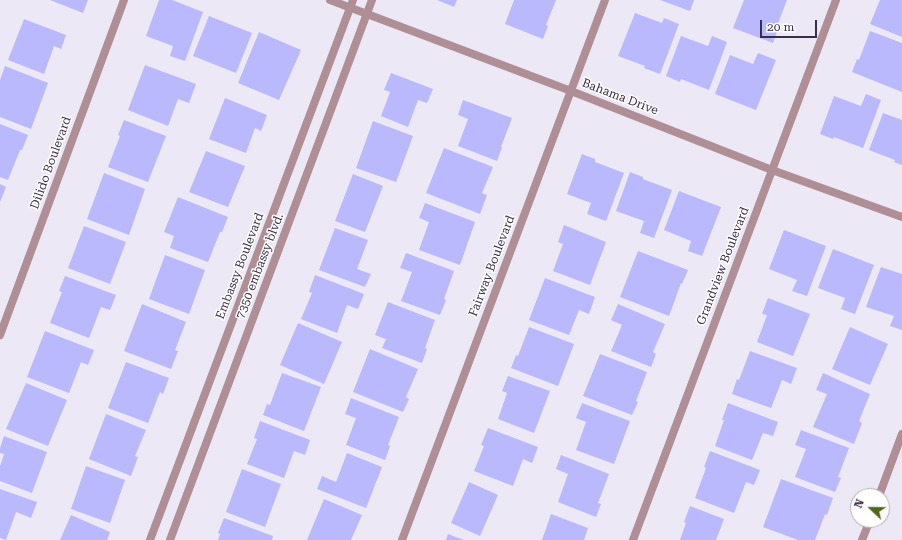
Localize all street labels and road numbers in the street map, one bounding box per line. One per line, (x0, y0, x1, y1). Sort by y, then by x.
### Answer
street label: Bahama Drive (580, 76, 660, 118)
street label: Dilido Boulevard (28, 115, 74, 211)
street label: Grandview Boulevard (694, 205, 752, 327)
street label: Embassy Boulevard (213, 211, 267, 321)
street label: 7350 embassy blvd. (233, 211, 287, 321)
street label: Fairway Boulevard (466, 213, 518, 319)

